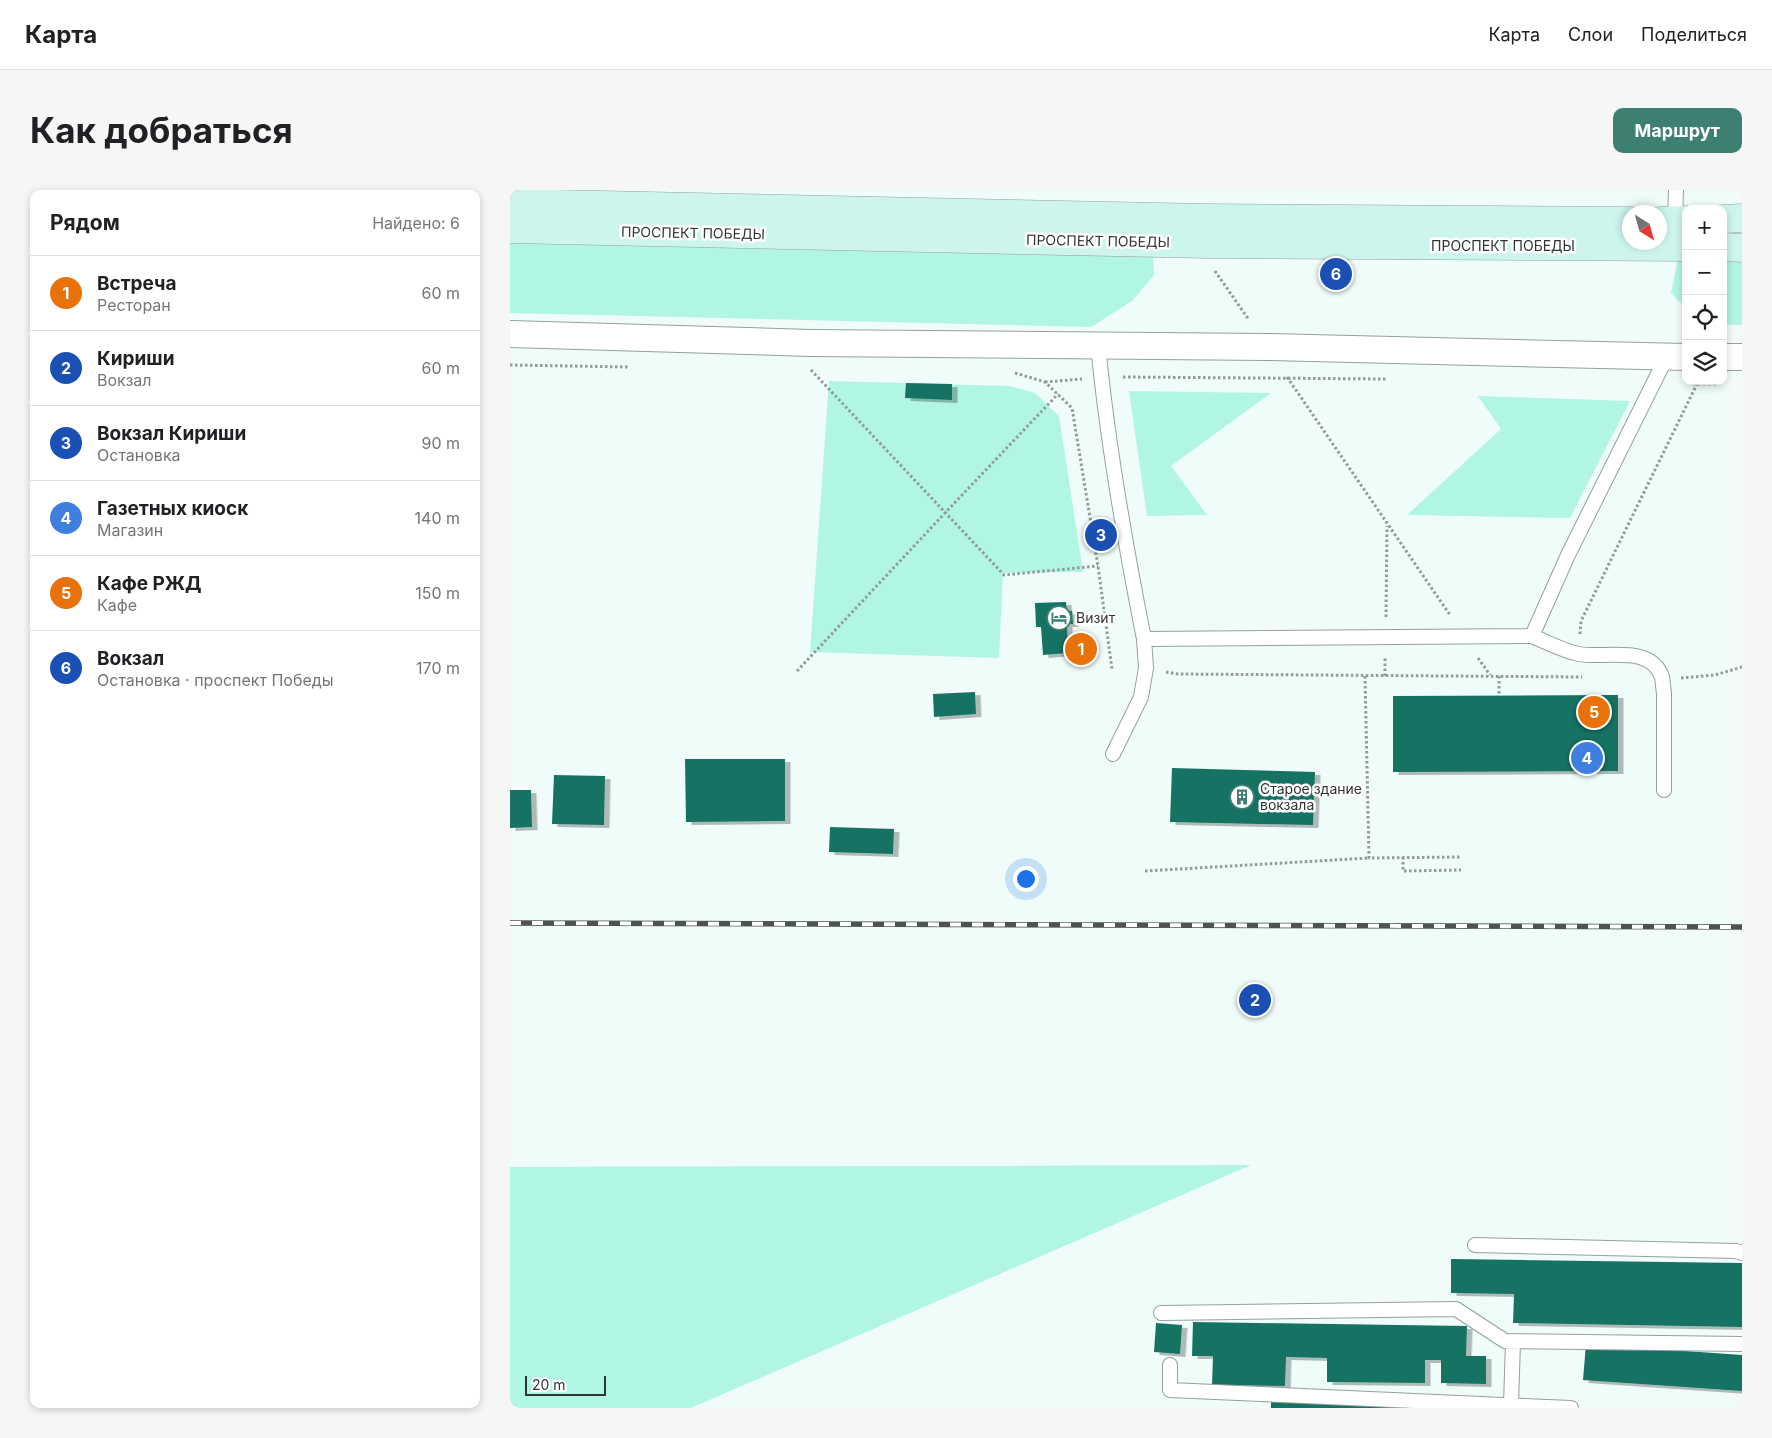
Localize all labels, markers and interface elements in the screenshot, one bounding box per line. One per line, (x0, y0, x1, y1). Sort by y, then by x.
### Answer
text: Карта (25, 20, 97, 49)
text: Карта (1488, 24, 1540, 45)
text: Слои (1568, 24, 1613, 45)
text: Поделиться (1641, 24, 1747, 45)
button: Маршрут (1613, 108, 1742, 153)
text: Как добраться (30, 109, 293, 151)
north arrow (1622, 205, 1667, 250)
map controls (1682, 205, 1727, 385)
button: + (1682, 205, 1727, 250)
text: Рядом (50, 210, 120, 235)
text: Найдено: 6 (372, 213, 460, 233)
street label: ПРОСПЕКТ ПОБЕДЫ (621, 223, 765, 242)
street label: ПРОСПЕКТ ПОБЕДЫ (1026, 231, 1170, 250)
street label: ПРОСПЕКТ ПОБЕДЫ (1431, 237, 1575, 254)
button: − (1682, 250, 1727, 295)
pin: 6 (1320, 255, 1352, 293)
text: Встреча (97, 272, 177, 295)
text: 1 (63, 283, 69, 303)
text: 60 m (421, 283, 460, 303)
text: Ресторан (97, 295, 171, 315)
button: locate (1682, 295, 1727, 340)
button: layers (1682, 340, 1727, 385)
text: Кириши (97, 347, 174, 370)
text: 2 (61, 358, 71, 378)
text: 60 m (421, 358, 460, 378)
text: Вокзал (97, 370, 151, 390)
text: Вокзал Кириши (97, 422, 246, 445)
text: 3 (61, 433, 71, 453)
text: 90 m (421, 433, 460, 453)
text: Остановка (97, 445, 181, 465)
text: Газетных киоск (97, 497, 248, 520)
text: 4 (61, 508, 71, 528)
text: 140 m (415, 508, 460, 528)
pin: 3 (1085, 516, 1117, 554)
text: Магазин (97, 520, 163, 540)
text: Кафе РЖД (97, 572, 202, 595)
text: 5 (61, 583, 71, 603)
text: 150 m (415, 583, 460, 603)
text: Кафе (97, 595, 137, 615)
hotel icon: Визит (1046, 605, 1072, 631)
place label: Визит (1076, 609, 1116, 626)
pin: 1 (1065, 630, 1097, 668)
text: Вокзал (97, 647, 164, 670)
text: 6 (61, 658, 71, 678)
text: 170 m (416, 658, 460, 678)
text: Остановка · проспект Победы (97, 670, 334, 690)
pin: 5 (1578, 693, 1610, 731)
pin: 4 (1571, 739, 1603, 777)
place label: Старое здание вокзала (1260, 780, 1362, 813)
building icon: Старое здание вокзала (1229, 784, 1255, 810)
your location (1013, 866, 1039, 892)
pin: 2 (1239, 981, 1271, 1019)
scale bar (525, 1373, 606, 1396)
text: 20 m (532, 1376, 566, 1393)

